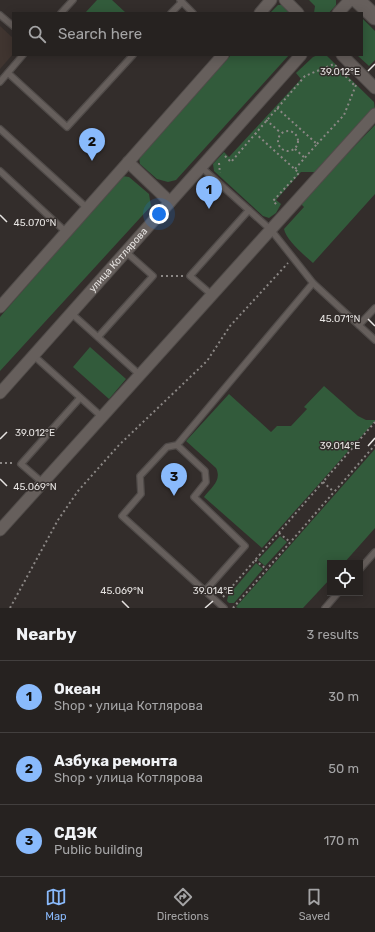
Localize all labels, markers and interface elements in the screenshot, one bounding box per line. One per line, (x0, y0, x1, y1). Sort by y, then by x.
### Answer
search box (12, 12, 363, 56)
icon: search (26, 23, 48, 45)
text: Search here (58, 25, 142, 43)
text: 39.012°E (320, 66, 360, 78)
pin: 2 (79, 128, 105, 161)
pin: 1 (196, 176, 222, 209)
your location (149, 204, 169, 224)
text: 45.070°N (13, 217, 57, 229)
street label: улица Котлярова (87, 225, 150, 295)
text: 45.071°N (319, 313, 361, 325)
text: 39.012°E (15, 427, 55, 439)
text: 39.014°E (320, 440, 360, 452)
pin: 3 (161, 463, 187, 496)
text: 45.069°N (13, 481, 57, 493)
map controls (327, 560, 363, 596)
button: locate (327, 560, 363, 596)
text: 45.069°N (100, 585, 144, 597)
text: 39.014°E (193, 585, 233, 597)
text: Nearby (16, 624, 77, 644)
text: 3 results (307, 627, 359, 642)
text: Океан (54, 680, 101, 698)
text: 1 (26, 689, 32, 704)
text: 30 m (328, 689, 359, 704)
text: Shop · улица Котлярова (54, 698, 203, 713)
text: Азбука ремонта (54, 752, 177, 770)
text: 2 (25, 761, 33, 776)
text: 50 m (328, 761, 359, 776)
text: Shop · улица Котлярова (54, 770, 203, 785)
text: СДЭК (54, 824, 97, 842)
text: 3 (25, 833, 33, 848)
text: 170 m (324, 833, 359, 848)
text: Public building (54, 842, 143, 857)
tab: Map (45, 886, 67, 923)
tab: Directions (157, 886, 209, 923)
tab: Saved (299, 886, 330, 923)

